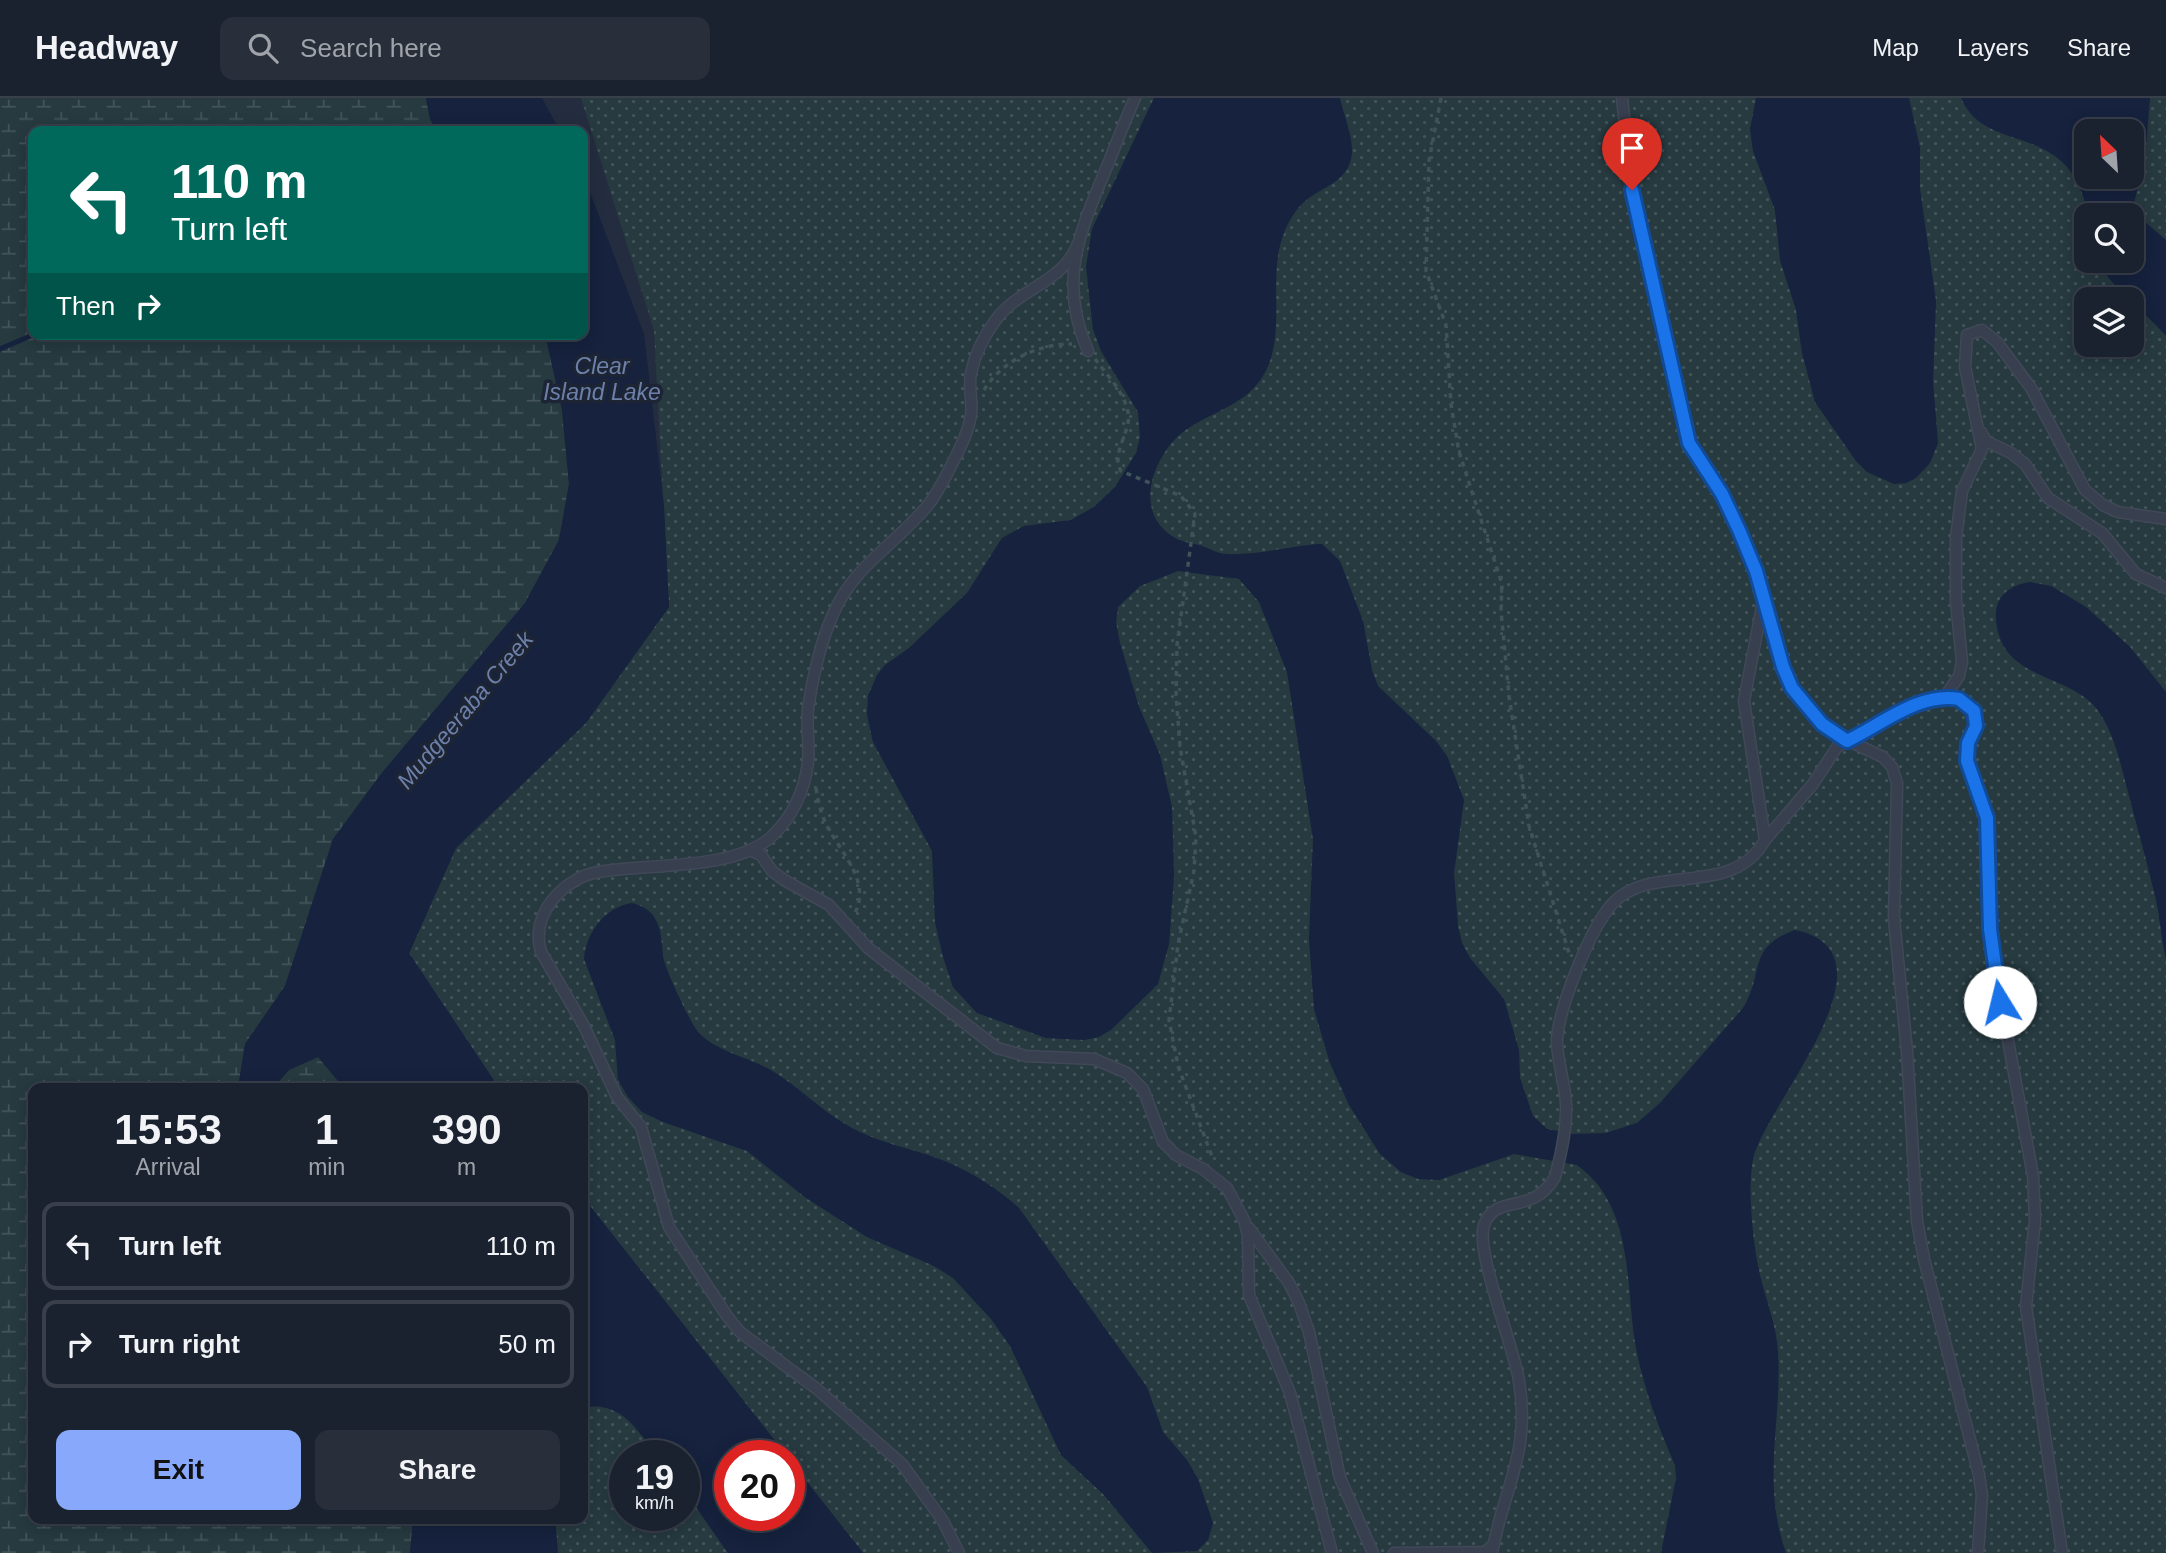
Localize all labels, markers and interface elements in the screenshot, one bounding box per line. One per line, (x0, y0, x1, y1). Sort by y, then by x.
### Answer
search box (220, 17, 710, 80)
text: Headway (35, 29, 178, 66)
icon: search (244, 29, 282, 67)
text: Search here (300, 33, 442, 63)
text: Map (1872, 34, 1919, 61)
text: Layers (1957, 34, 2029, 61)
text: Share (2067, 34, 2131, 61)
pin (1602, 118, 1662, 190)
north arrow (2074, 119, 2144, 189)
map controls (2074, 119, 2144, 357)
icon: arrive (1613, 129, 1651, 167)
icon: left (56, 154, 147, 245)
text: 110 m (171, 154, 307, 208)
button: search (2074, 203, 2144, 273)
text: Turn left (171, 211, 287, 247)
icon: right (129, 287, 167, 325)
button: layers (2074, 287, 2144, 357)
text: Then (56, 291, 115, 321)
water label: Clear Island Lake (543, 353, 661, 405)
water label: Mudgeeraba Creek (392, 625, 539, 794)
position arrow (1963, 965, 2037, 1039)
text: 15:53 (114, 1106, 222, 1153)
text: 1 (315, 1106, 338, 1153)
text: 390 (432, 1106, 502, 1153)
text: Arrival (135, 1154, 201, 1180)
text: min (308, 1154, 345, 1180)
text: m (457, 1154, 476, 1180)
icon: left (60, 1227, 98, 1265)
text: Turn left (119, 1231, 221, 1261)
text: 110 m (486, 1231, 556, 1261)
icon: right (60, 1325, 98, 1363)
text: Turn right (119, 1329, 240, 1359)
text: 50 m (498, 1329, 556, 1359)
button: Exit (56, 1430, 301, 1510)
button: Share (315, 1430, 560, 1510)
speed limit sign: 20 (714, 1440, 805, 1531)
text: 19 (635, 1457, 674, 1496)
text: km/h (635, 1493, 674, 1513)

